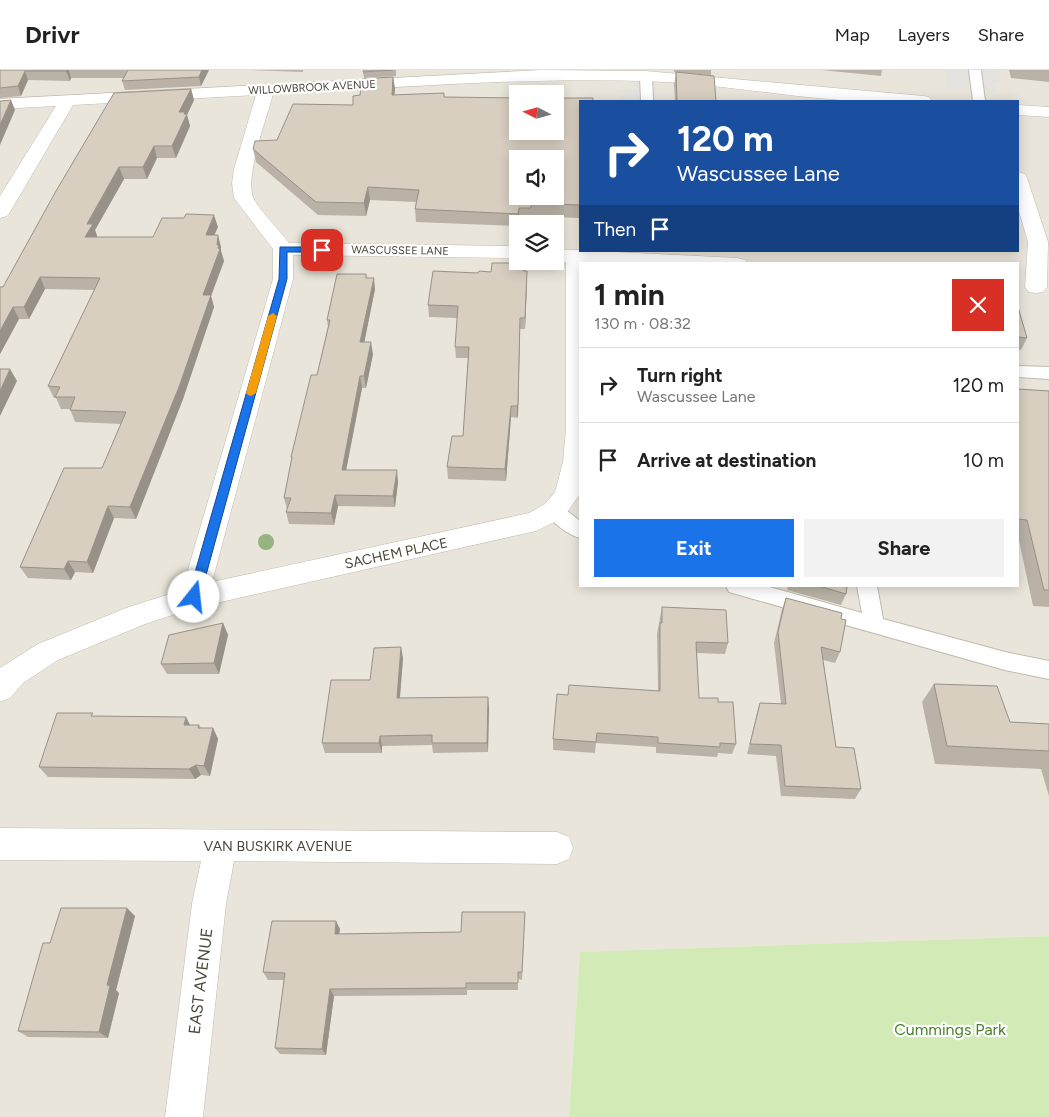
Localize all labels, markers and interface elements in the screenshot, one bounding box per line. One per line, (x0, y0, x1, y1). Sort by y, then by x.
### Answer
text: Drivr (25, 20, 80, 49)
text: Map (835, 24, 870, 46)
text: Layers (898, 24, 950, 46)
text: Share (978, 24, 1024, 46)
street label: WILLOWBROOK AVENUE (248, 78, 376, 97)
north arrow (509, 85, 564, 140)
map controls (509, 85, 564, 270)
text: 120 m (677, 118, 774, 160)
icon: right (594, 120, 659, 185)
button: sound (509, 150, 564, 205)
text: Wascussee Lane (677, 160, 840, 187)
button: layers (509, 215, 564, 270)
icon: arrive (646, 215, 674, 243)
text: Then (594, 218, 636, 241)
pin (301, 229, 343, 271)
icon: arrive (308, 236, 336, 264)
street label: WASCUSSEE LANE (351, 243, 449, 258)
text: 1 min (594, 276, 665, 313)
button: close (952, 279, 1004, 331)
text: 130 m · 08:32 (594, 314, 691, 333)
text: Turn right (637, 364, 723, 387)
icon: right (594, 371, 622, 399)
text: 120 m (952, 374, 1004, 397)
text: Wascussee Lane (637, 387, 755, 406)
icon: arrive (594, 446, 622, 474)
text: Arrive at destination (637, 449, 816, 472)
text: 10 m (963, 449, 1004, 472)
button: Exit (594, 519, 794, 577)
button: Share (804, 519, 1004, 577)
street label: SACHEM PLACE (343, 534, 449, 573)
position arrow (167, 570, 219, 622)
street label: VAN BUSKIRK AVENUE (204, 838, 352, 855)
street label: EAST AVENUE (185, 927, 216, 1035)
park label: Cummings Park (894, 1020, 1006, 1039)

